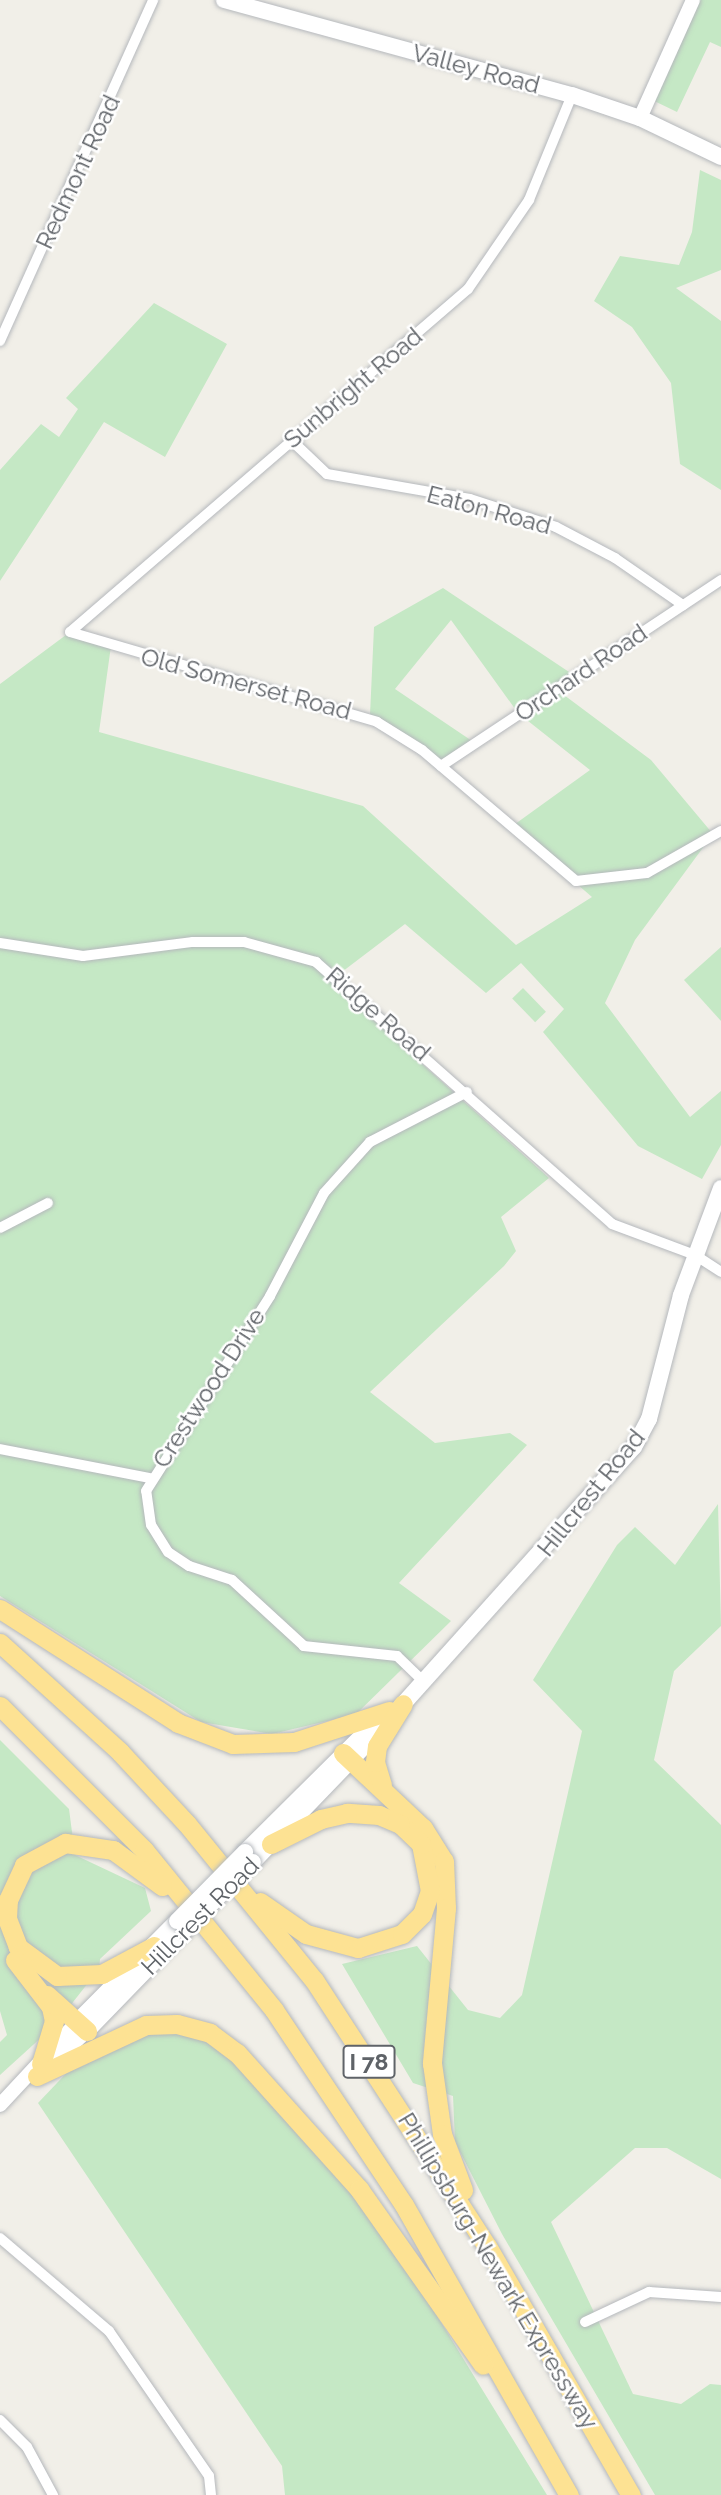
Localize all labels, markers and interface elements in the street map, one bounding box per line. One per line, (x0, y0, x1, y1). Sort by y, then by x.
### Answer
street label: Valley Road (409, 38, 543, 100)
street label: Redmont Road (30, 91, 126, 253)
street label: Sunbright Road (278, 322, 428, 454)
street label: Eaton Road (424, 480, 554, 540)
street label: Orchard Road (510, 618, 652, 728)
street label: Old Somerset Road (138, 642, 354, 726)
street label: Ridge Road (320, 961, 436, 1067)
street label: Crestwood Drive (147, 1303, 271, 1473)
street label: Hillcrest Road (531, 1424, 651, 1562)
street label: Hillcrest Road (135, 1851, 265, 1981)
road number: I 78 (341, 2042, 397, 2082)
street label: Phillipsburg-Newark Expressway (392, 2108, 604, 2434)

